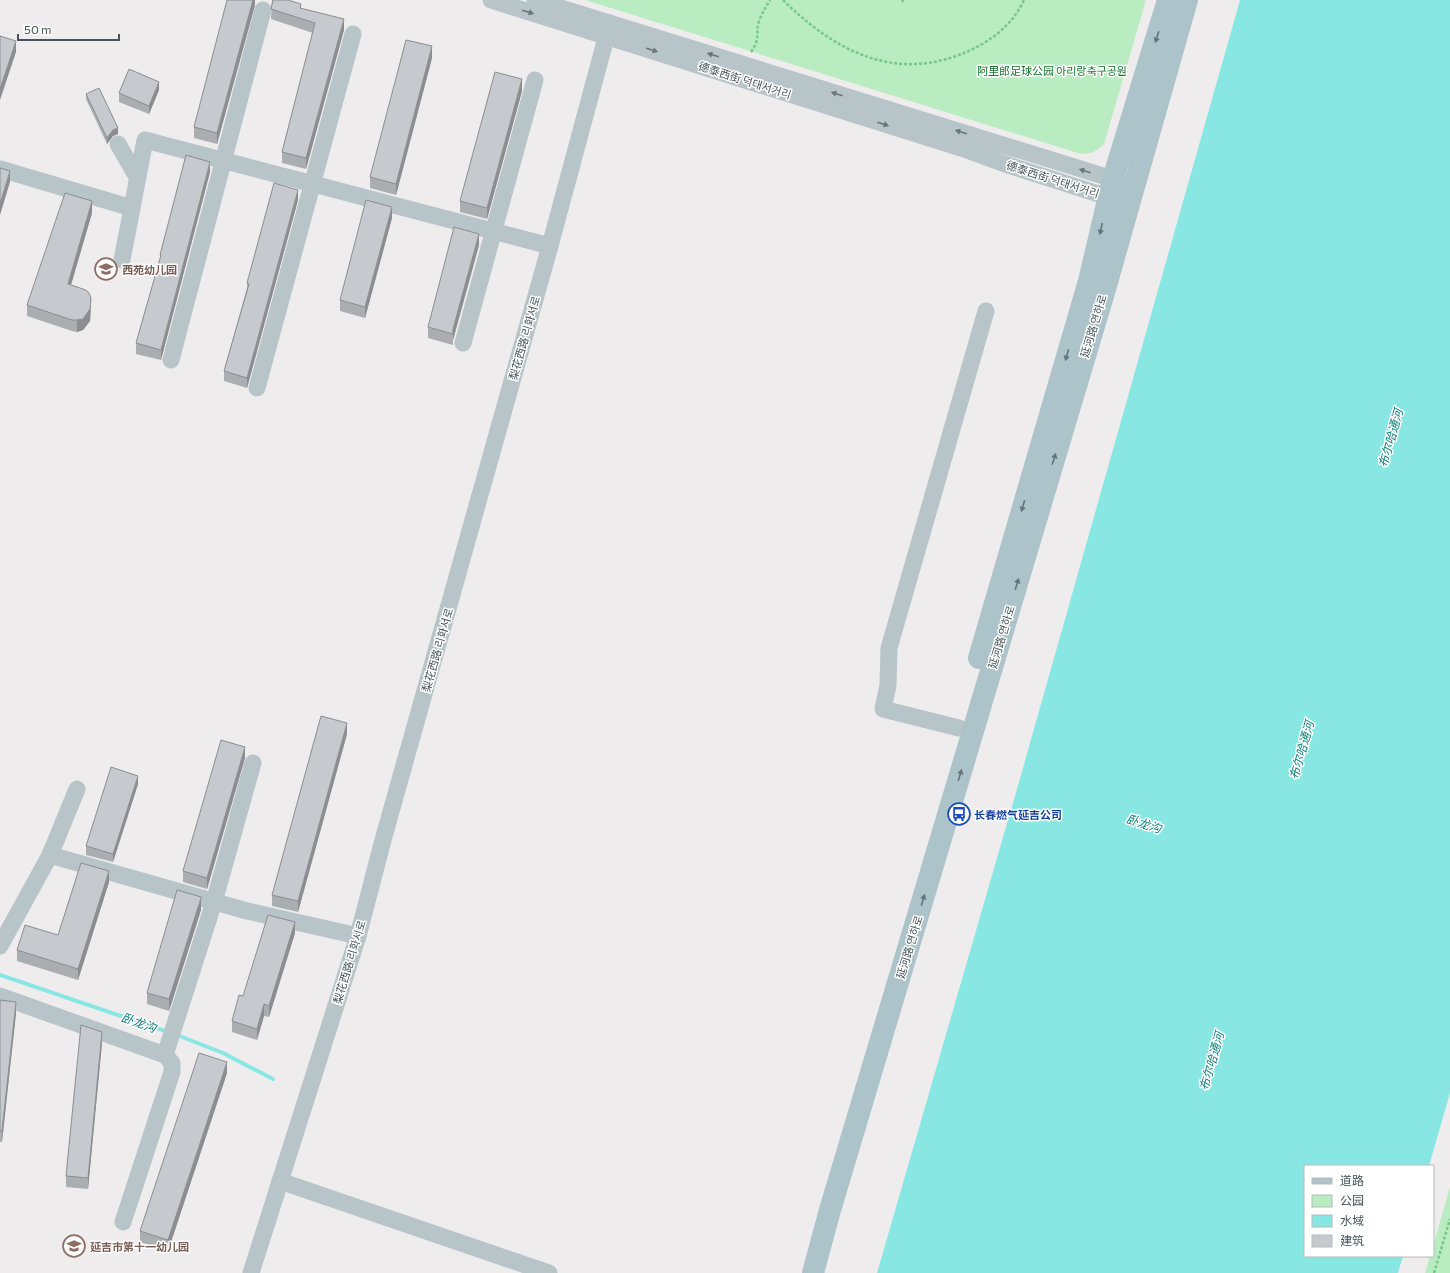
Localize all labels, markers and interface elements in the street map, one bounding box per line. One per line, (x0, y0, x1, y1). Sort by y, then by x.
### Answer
one-way arrow (523, 9, 535, 15)
scale bar (18, 16, 119, 42)
text: 50 m (24, 22, 52, 36)
one-way arrow (1154, 32, 1160, 44)
one-way arrow (647, 48, 659, 54)
one-way arrow (706, 52, 718, 58)
street label: 德泰西街 덕태서거리 (697, 59, 793, 101)
park label: 阿里郎足球公园 아리랑축구공원 (977, 64, 1127, 77)
one-way arrow (830, 91, 842, 97)
one-way arrow (877, 121, 889, 127)
one-way arrow (955, 129, 967, 135)
street label: 德泰西街 덕태서거리 (1005, 158, 1101, 200)
one-way arrow (1079, 168, 1091, 174)
one-way arrow (1097, 223, 1103, 235)
school or university icon: 西苑幼儿园 (93, 256, 119, 282)
place label: 西苑幼儿园 (122, 263, 177, 276)
street label: 延河路 연하로 (1077, 293, 1109, 359)
street label: 梨花西路 리화서로 (506, 295, 542, 381)
one-way arrow (1064, 349, 1070, 361)
water label: 布尔哈通河 (1375, 405, 1406, 469)
one-way arrow (1051, 453, 1057, 465)
one-way arrow (1020, 501, 1026, 513)
one-way arrow (1014, 577, 1020, 589)
street label: 延河路 연하로 (985, 604, 1017, 670)
street label: 梨花西路 리화서로 (419, 607, 455, 693)
water label: 布尔哈通河 (1286, 717, 1317, 781)
one-way arrow (957, 769, 963, 781)
bus stop icon: 长春燃气延吉公司 (946, 801, 972, 827)
place label: 长春燃气延吉公司 (974, 808, 1062, 821)
water label: 卧龙沟 (1125, 811, 1165, 836)
one-way arrow (920, 894, 926, 906)
street label: 延河路 연하로 (893, 914, 925, 980)
street label: 梨花西路 리화서로 (330, 919, 368, 1005)
water label: 卧龙沟 (120, 1010, 160, 1035)
water label: 布尔哈通河 (1196, 1028, 1227, 1092)
legend (1304, 1165, 1434, 1257)
text: 道路 (1340, 1173, 1364, 1187)
text: 公园 (1340, 1193, 1364, 1207)
text: 水域 (1340, 1213, 1364, 1227)
school or university icon: 延吉市第十一幼儿园 (61, 1233, 87, 1259)
text: 建筑 (1340, 1233, 1364, 1247)
place label: 延吉市第十一幼儿园 (90, 1240, 189, 1253)

